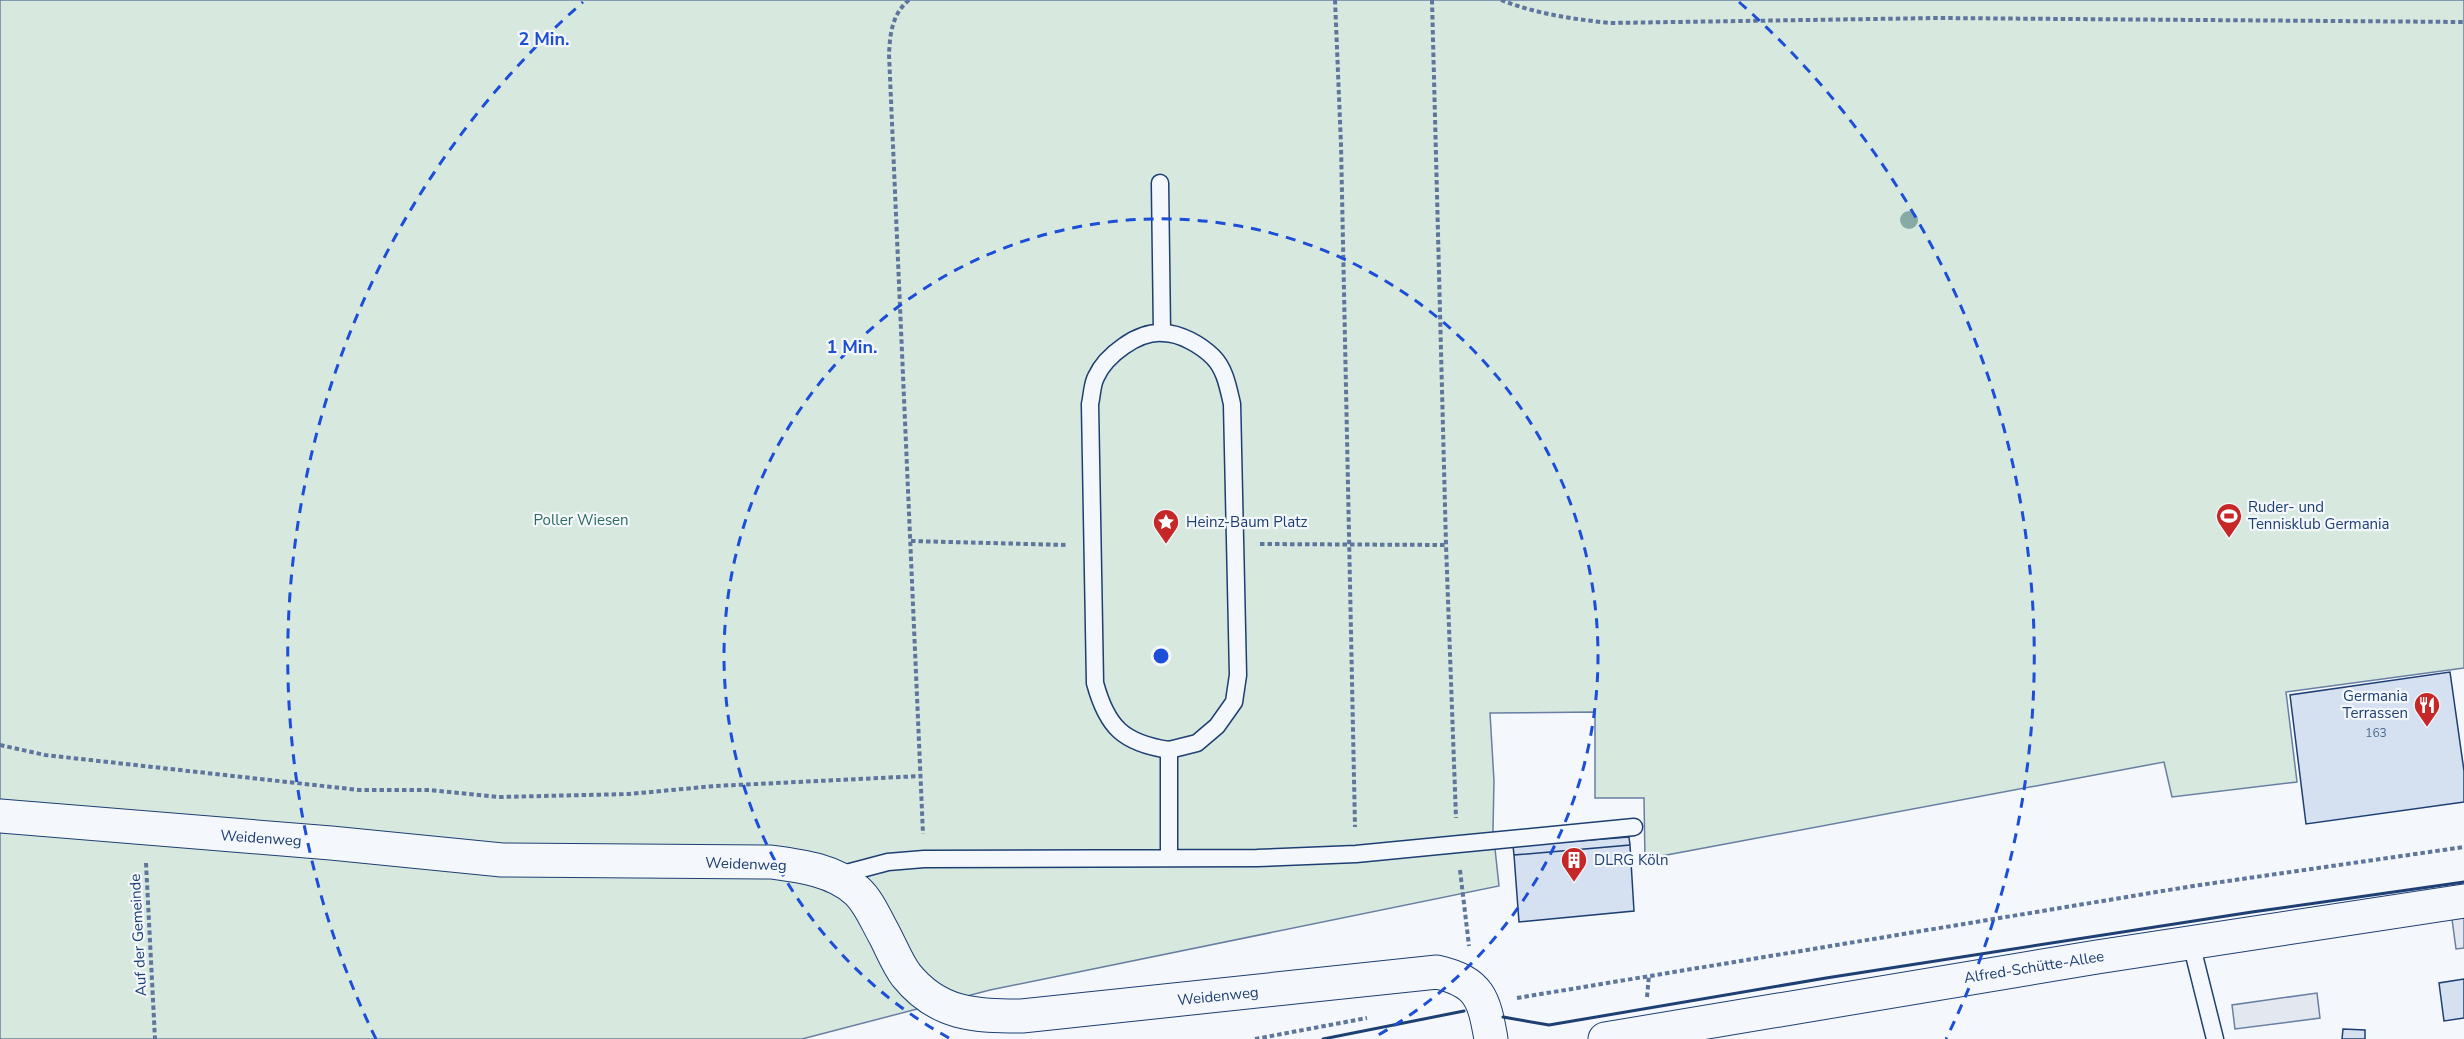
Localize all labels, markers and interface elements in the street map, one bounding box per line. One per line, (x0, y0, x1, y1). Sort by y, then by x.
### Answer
text: 2 Min. (519, 27, 569, 51)
text: 1 Min. (827, 335, 877, 359)
place label: Ruder- und Tennisklub Germania (2248, 497, 2390, 534)
sports icon: Ruder- und Tennisklub Germania (2214, 501, 2244, 539)
place icon: Heinz-Baum Platz (1151, 507, 1181, 545)
park label: Poller Wiesen (533, 510, 629, 530)
place label: Heinz-Baum Platz (1186, 512, 1307, 532)
centre of rings (1151, 646, 1171, 666)
place label: Germania Terrassen (2343, 686, 2408, 723)
restaurant icon: Germania Terrassen (2412, 690, 2442, 728)
house number: 163 (2365, 725, 2387, 741)
street label: Weidenweg (220, 825, 302, 851)
building icon: DLRG Köln (1559, 845, 1589, 883)
place label: DLRG Köln (1594, 850, 1668, 870)
street label: Weidenweg (705, 853, 787, 875)
street label: Auf der Gemeinde (125, 873, 151, 997)
street label: Alfred-Schütte-Allee (1963, 946, 2106, 988)
street label: Weidenweg (1176, 982, 1260, 1010)

